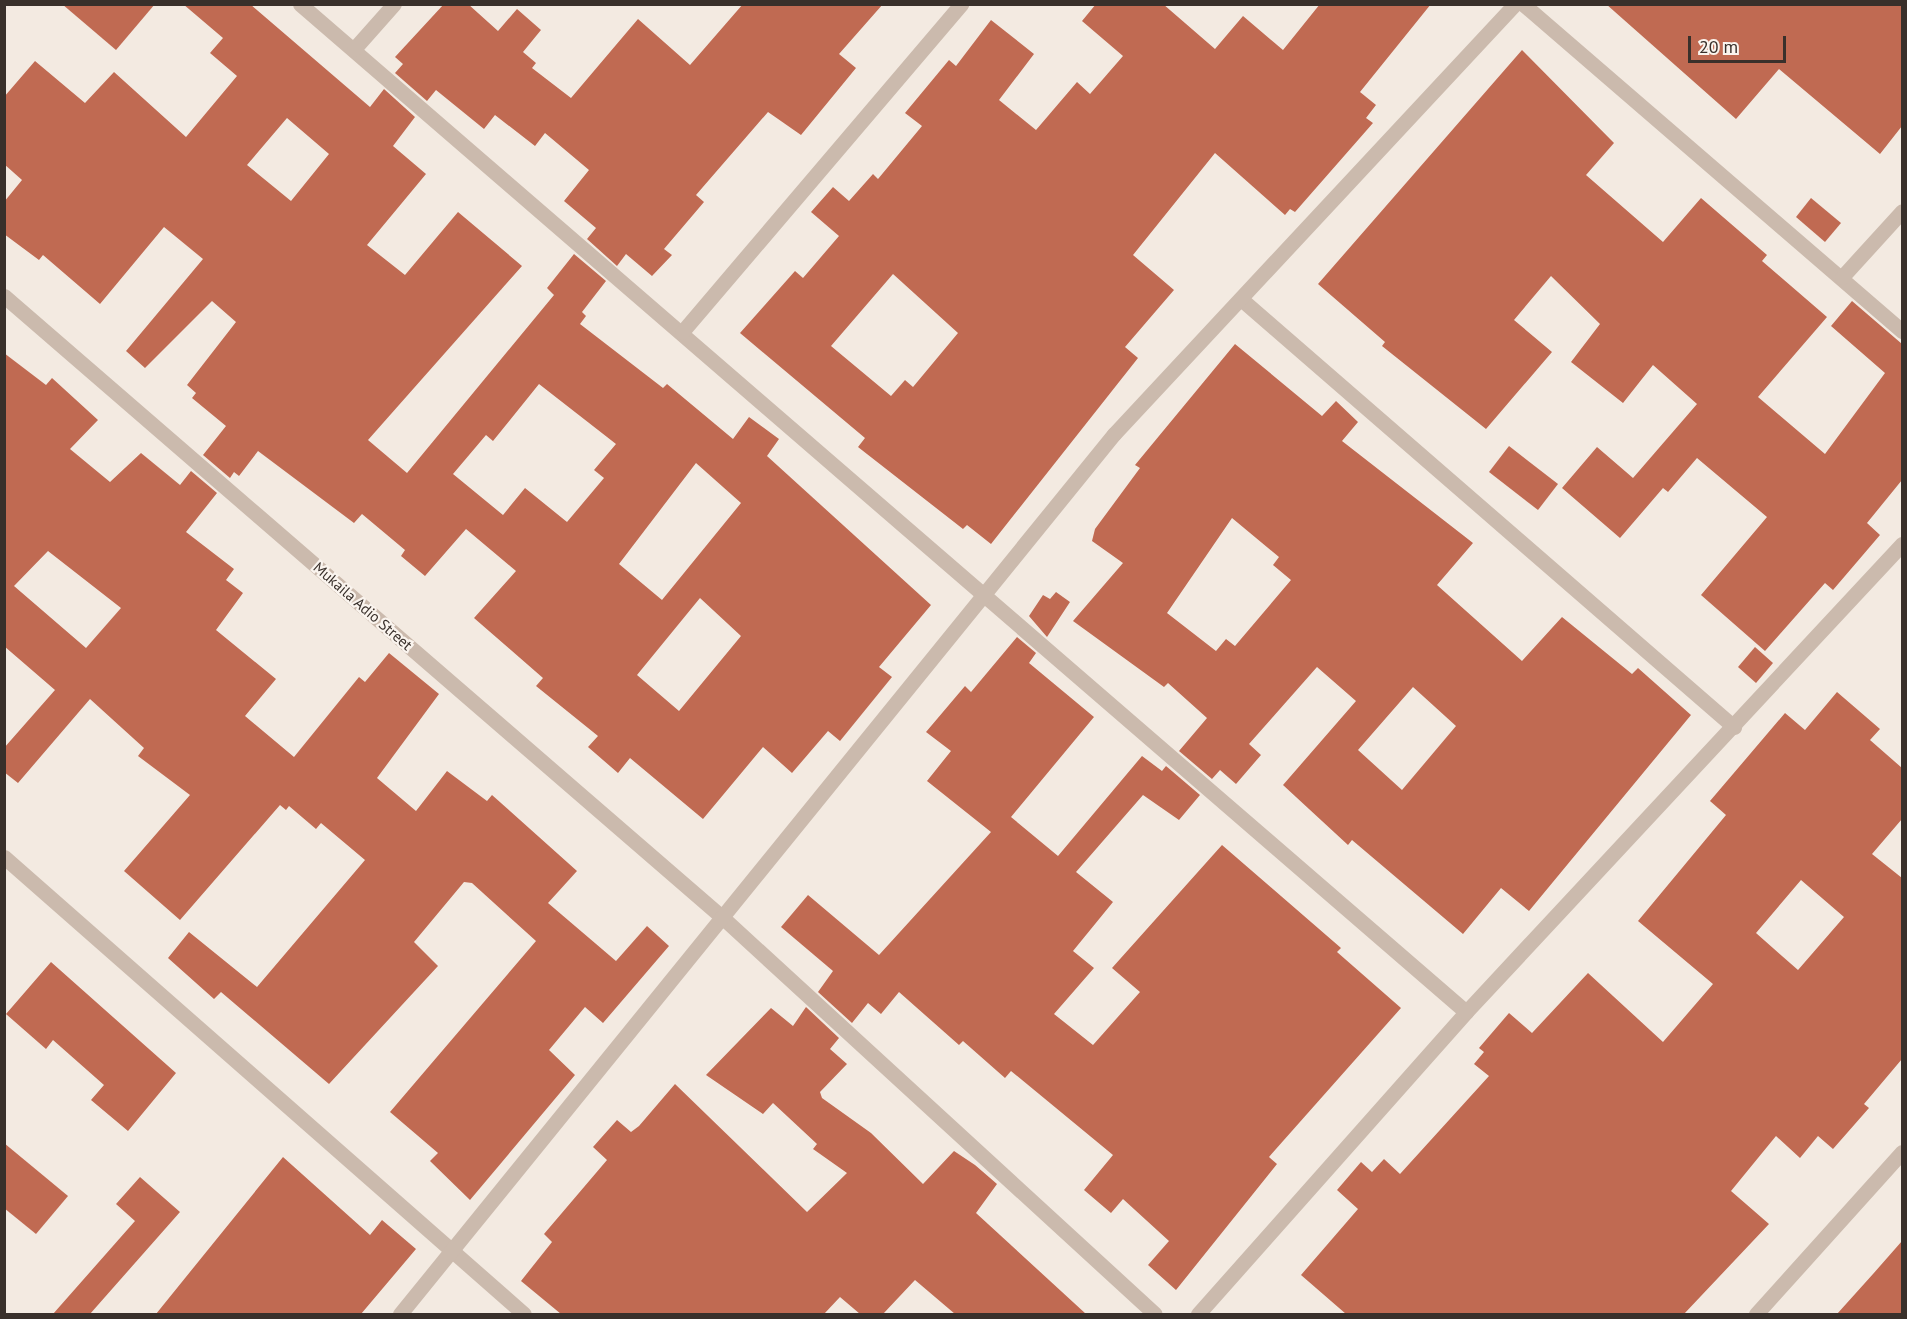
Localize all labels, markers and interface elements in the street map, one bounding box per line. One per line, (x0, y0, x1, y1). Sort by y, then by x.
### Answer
scale bar (1691, 24, 1788, 62)
text: 20 m (1699, 35, 1738, 58)
street label: Mukaila Adio Street (310, 558, 416, 654)

